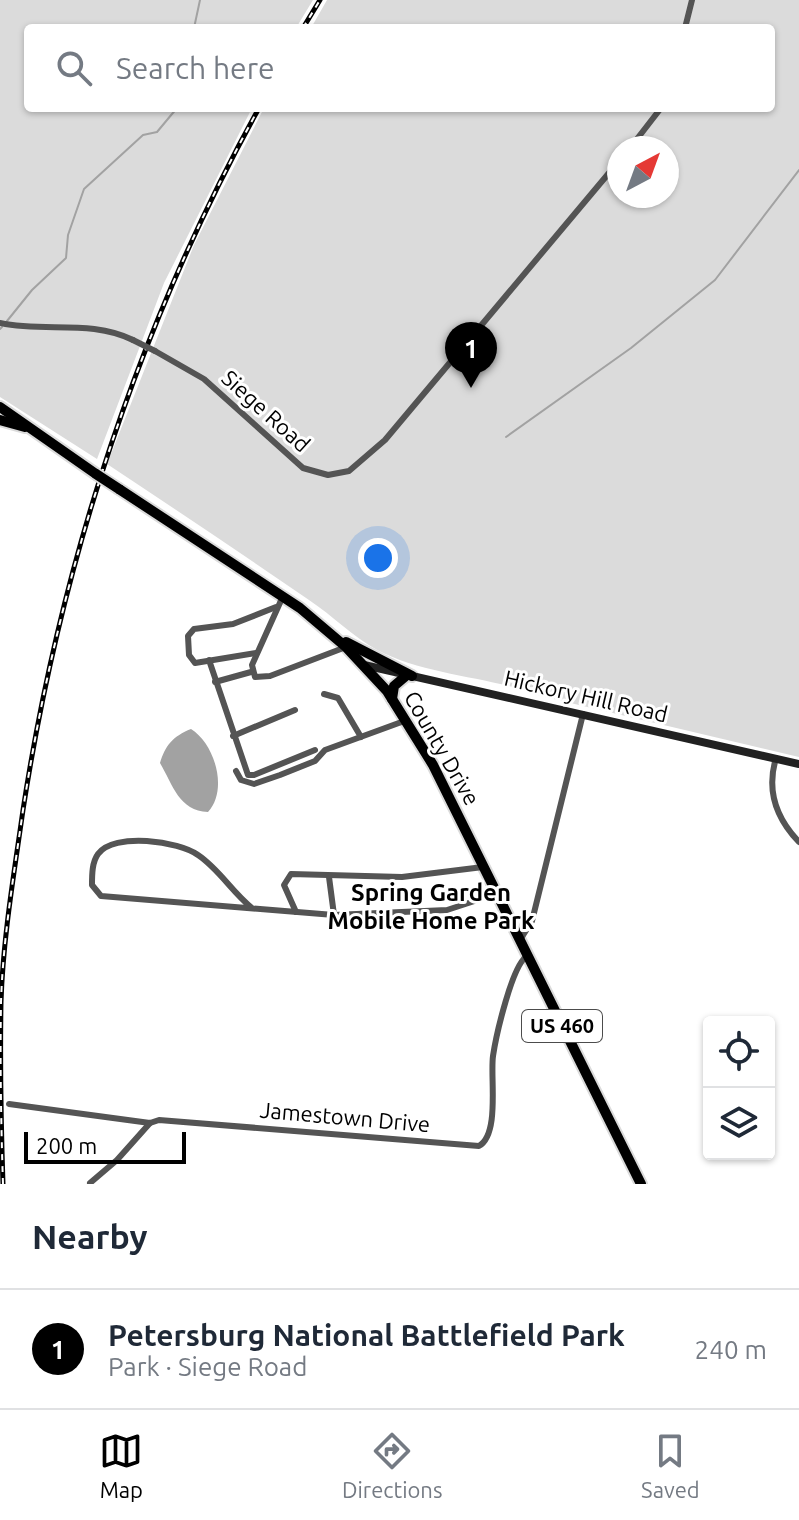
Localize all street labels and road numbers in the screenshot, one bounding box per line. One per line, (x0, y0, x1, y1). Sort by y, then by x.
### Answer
street label: Siege Road (217, 365, 315, 457)
street label: Hickory Hill Road (502, 665, 670, 726)
street label: County Drive (400, 686, 485, 809)
road number: US 460 (522, 1010, 602, 1042)
street label: Jamestown Drive (259, 1097, 431, 1136)

